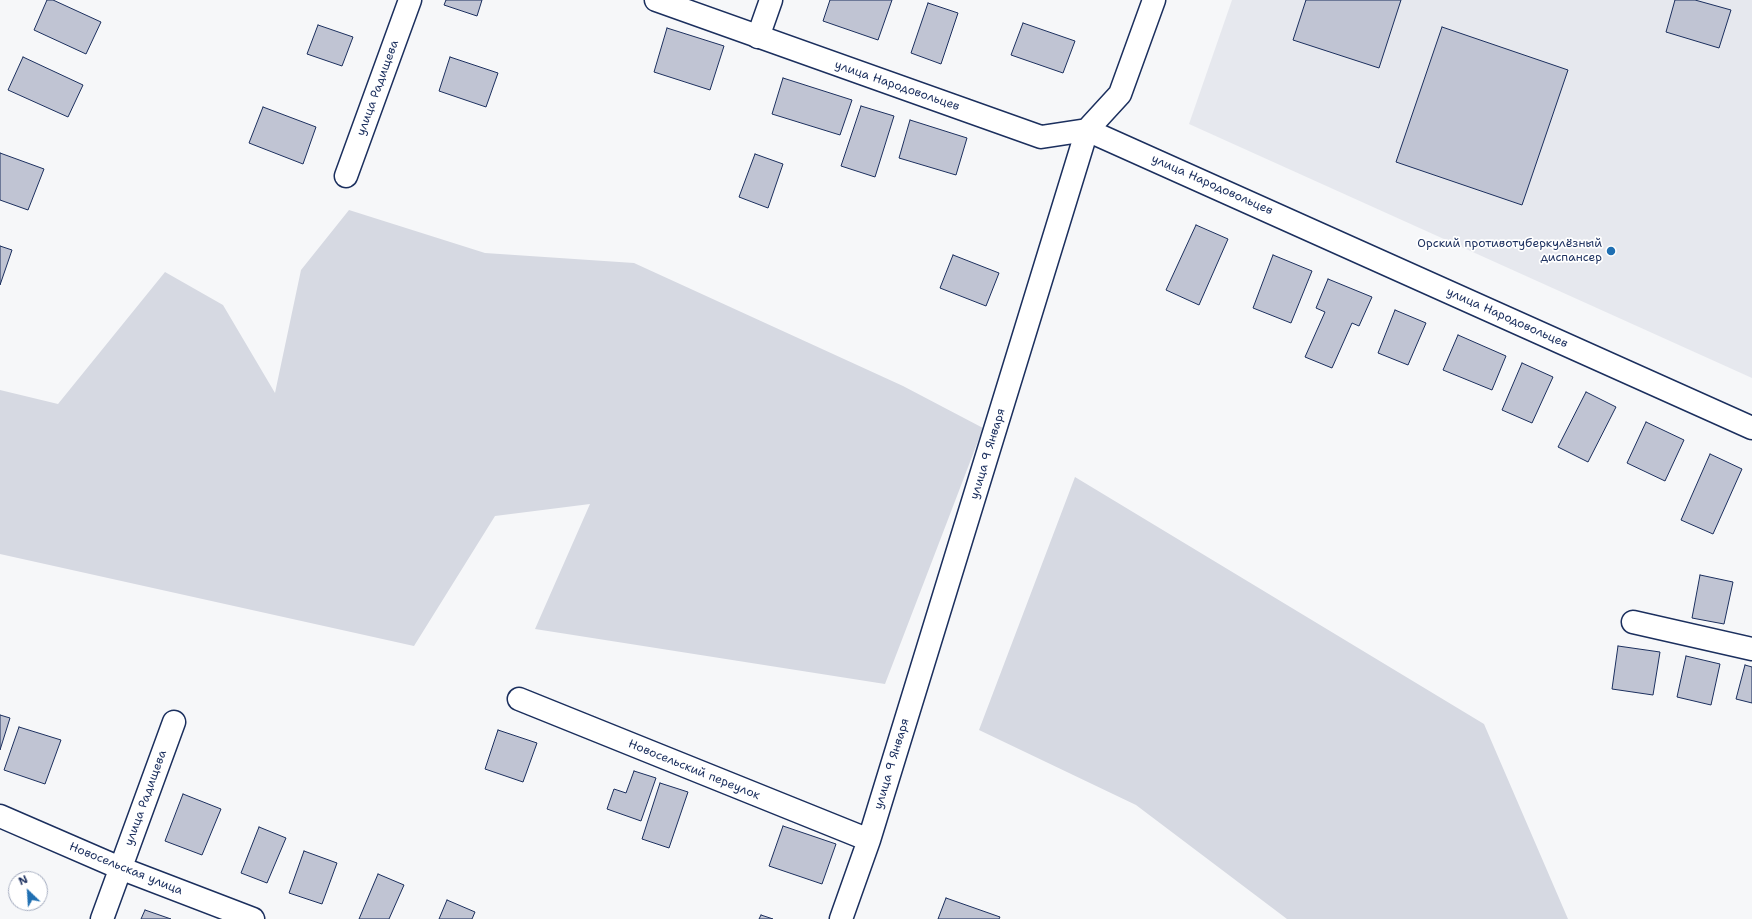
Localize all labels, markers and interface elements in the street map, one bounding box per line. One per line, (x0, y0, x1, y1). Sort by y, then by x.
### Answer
street label: улица Радищева (354, 38, 402, 138)
street label: улица Народовольцев (833, 58, 961, 114)
street label: улица Народовольцев (1149, 152, 1275, 218)
place label: Орский противотуберкулёзный диспансер (1417, 237, 1602, 265)
marker: Орский противотуберкулёзный диспансер (1605, 245, 1617, 257)
street label: улица Народовольцев (1444, 285, 1570, 351)
street label: улица 9 Января (967, 407, 1009, 501)
street label: улица 9 Января (871, 717, 913, 811)
street label: Новосельский переулок (626, 737, 762, 803)
street label: улица Радищева (122, 748, 170, 848)
street label: Новосельская улица (67, 840, 185, 898)
north arrow (8, 871, 48, 911)
text: N (16, 872, 30, 889)

